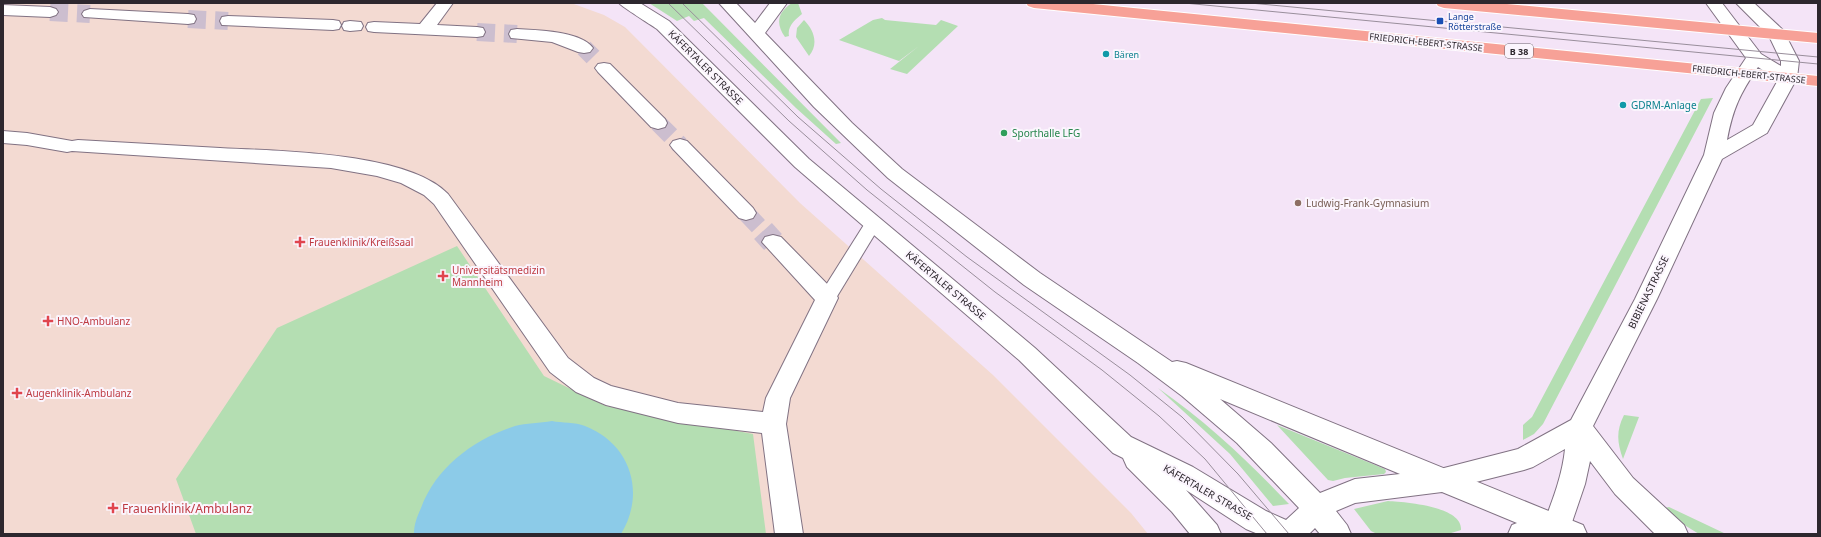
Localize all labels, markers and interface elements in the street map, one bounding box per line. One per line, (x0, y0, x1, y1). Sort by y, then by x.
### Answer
place label: Lange Rötterstraße (1448, 10, 1501, 33)
marker: Lange Rötterstraße (1435, 16, 1445, 26)
street label: KÄFERTALER STRASSE (665, 26, 747, 108)
street label: FRIEDRICH-EBERT-STRASSE (1369, 30, 1483, 54)
road number: B 38 (1505, 44, 1533, 58)
place label: Bären (1114, 48, 1139, 61)
marker: Bären (1101, 49, 1111, 59)
street label: FRIEDRICH-EBERT-STRASSE (1692, 62, 1806, 86)
place label: GDRM-Anlage (1631, 98, 1697, 112)
marker: GDRM-Anlage (1618, 100, 1628, 110)
place label: Sporthalle LFG (1012, 126, 1080, 140)
marker: Sporthalle LFG (999, 128, 1009, 138)
place label: Ludwig-Frank-Gymnasium (1306, 196, 1429, 210)
marker: Ludwig-Frank-Gymnasium (1293, 198, 1303, 208)
place label: Frauenklinik/Kreißsaal (309, 235, 413, 249)
marker: Frauenklinik/Kreißsaal (294, 236, 306, 248)
street label: KÄFERTALER STRASSE (903, 247, 989, 323)
street label: BIBIENASTRASSE (1624, 253, 1672, 331)
place label: Universitätsmedizin Mannheim (452, 263, 545, 289)
marker: Universitätsmedizin Mannheim (437, 270, 449, 282)
place label: HNO-Ambulanz (57, 314, 130, 328)
marker: HNO-Ambulanz (42, 315, 54, 327)
place label: Augenklinik-Ambulanz (26, 386, 132, 400)
marker: Augenklinik-Ambulanz (11, 387, 23, 399)
street label: KÄFERTALER STRASSE (1161, 461, 1255, 523)
place label: Frauenklinik/Ambulanz (122, 500, 252, 517)
marker: Frauenklinik/Ambulanz (107, 502, 119, 514)

